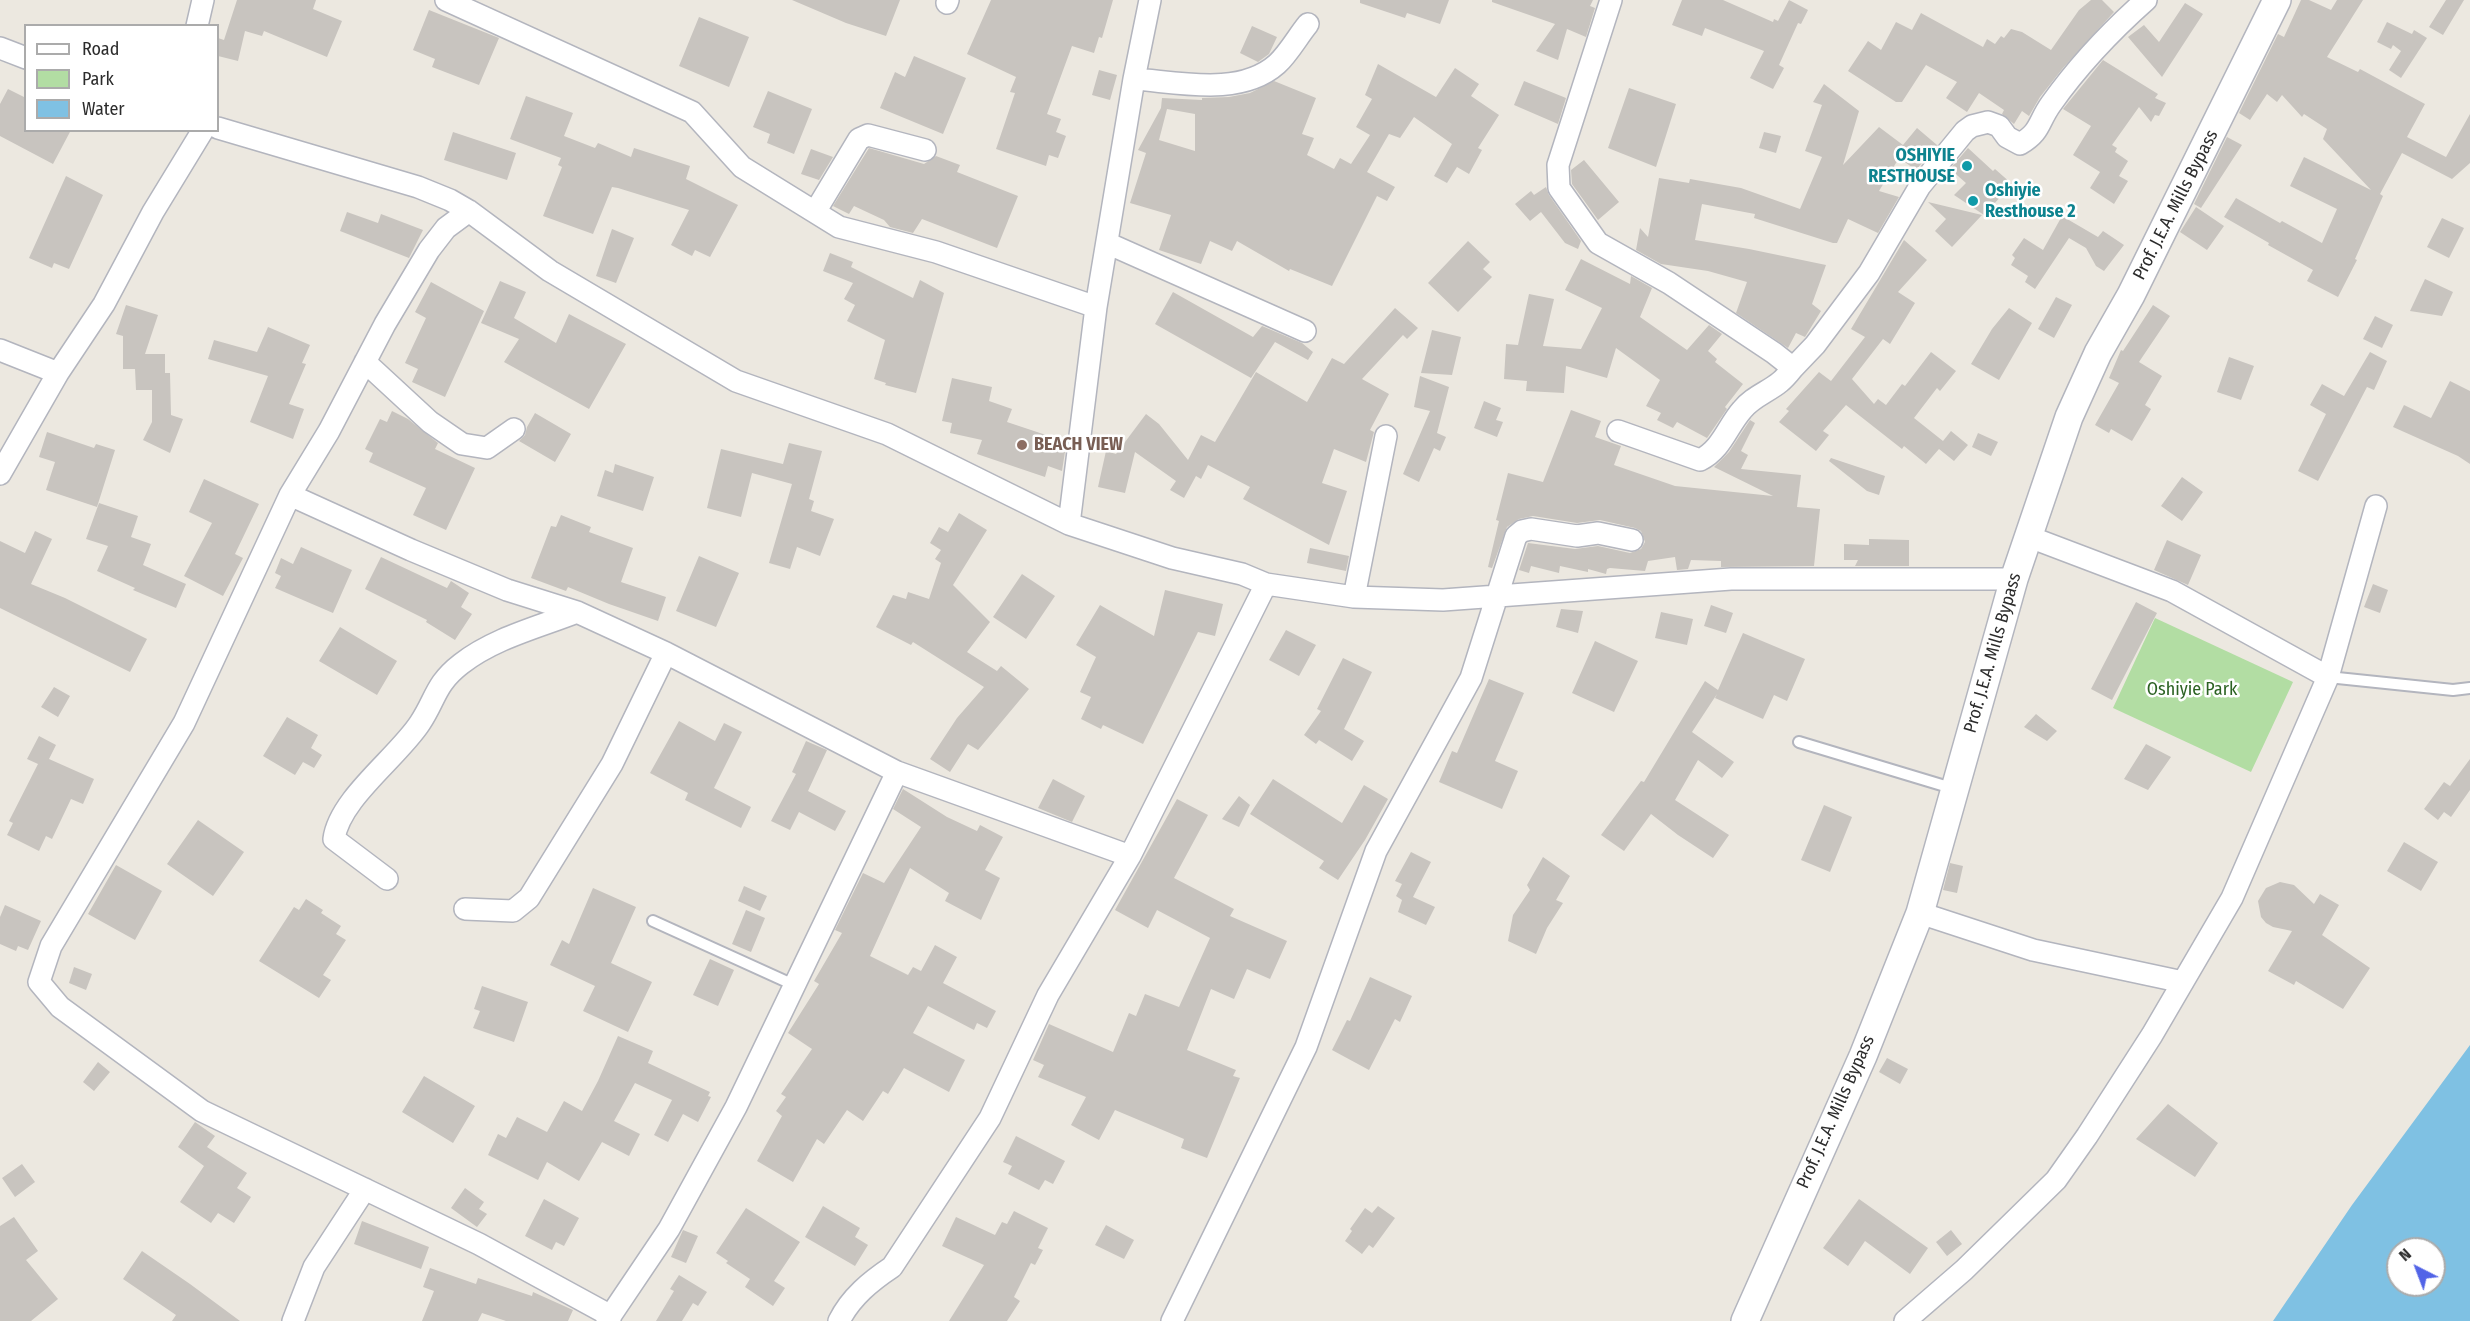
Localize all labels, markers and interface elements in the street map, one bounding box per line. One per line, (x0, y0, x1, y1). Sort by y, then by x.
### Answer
legend (24, 24, 219, 132)
text: Road (82, 38, 119, 60)
text: Park (82, 68, 114, 90)
text: Water (82, 98, 125, 120)
street label: Prof. J.E.A. Mills Bypass (2129, 126, 2223, 284)
place label: OSHIYIE RESTHOUSE (1868, 145, 1955, 188)
marker: OSHIYIE RESTHOUSE (1960, 159, 1974, 173)
place label: Oshiyie Resthouse 2 (1985, 180, 2076, 222)
marker: Oshiyie Resthouse 2 (1966, 194, 1980, 208)
place label: BEACH VIEW (1034, 434, 1123, 456)
marker: BEACH VIEW (1015, 438, 1029, 452)
street label: Prof. J.E.A. Mills Bypass (1960, 570, 2026, 736)
park label: Oshiyie Park (2147, 679, 2237, 701)
street label: Prof. J.E.A. Mills Bypass (1792, 1032, 1880, 1192)
north arrow (2386, 1237, 2446, 1297)
text: N (2395, 1244, 2415, 1265)

